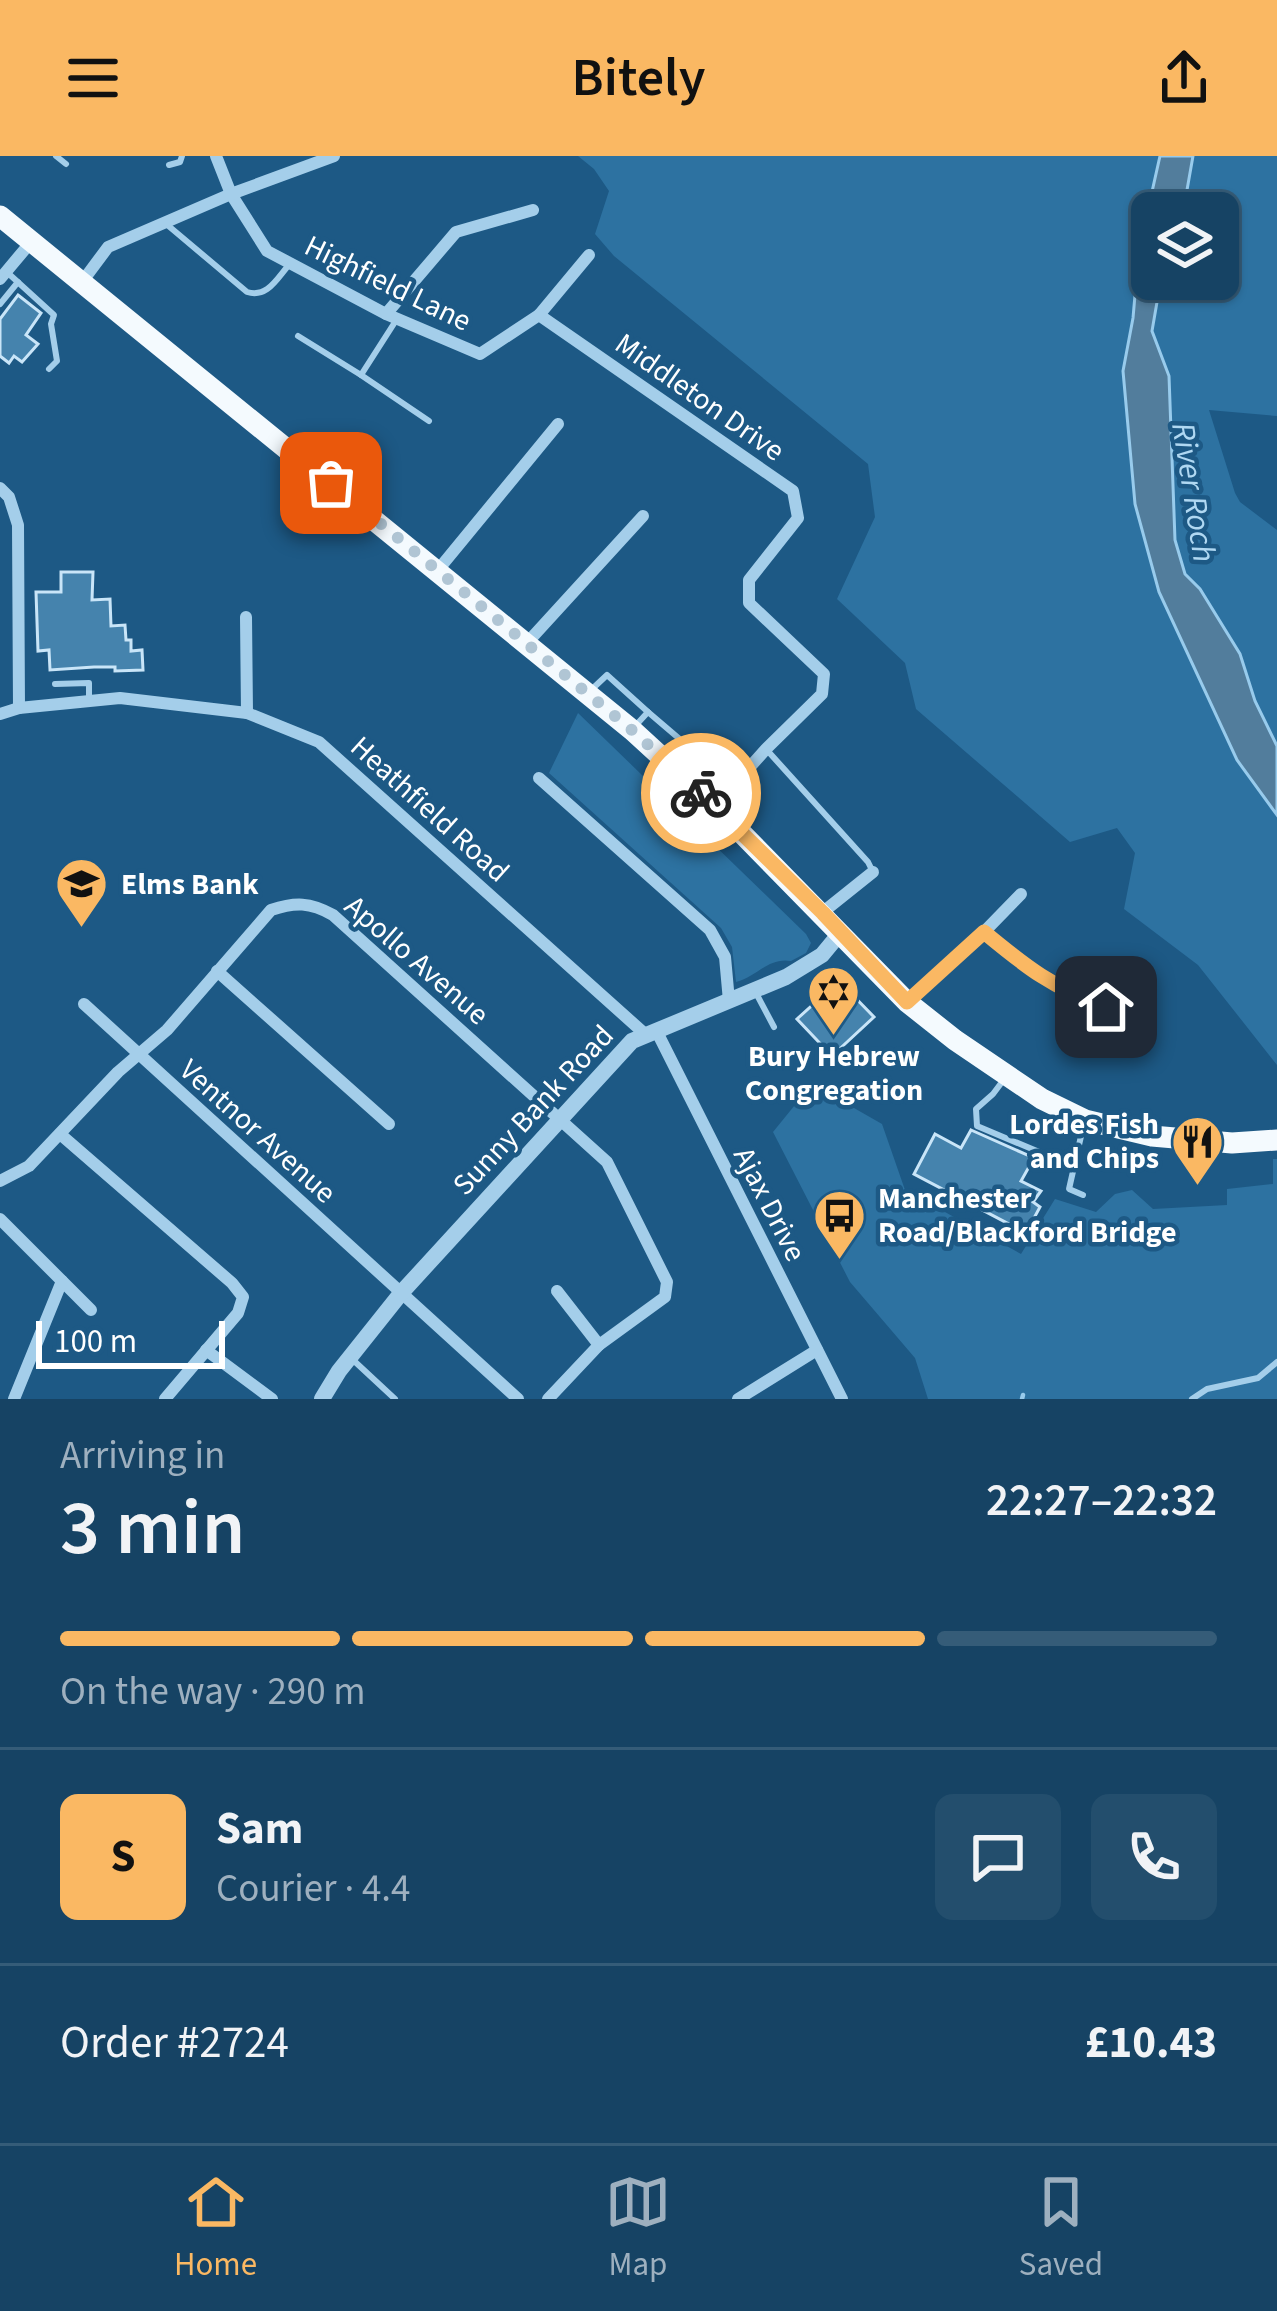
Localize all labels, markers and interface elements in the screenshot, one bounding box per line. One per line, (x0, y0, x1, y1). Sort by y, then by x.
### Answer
text: Bitely (572, 40, 705, 117)
icon: menu (60, 45, 126, 111)
icon: share (1151, 45, 1217, 111)
map controls (1131, 192, 1239, 300)
button: layers (1131, 192, 1239, 300)
street label: Highfield Lane (297, 225, 478, 342)
street label: Middleton Drive (606, 323, 793, 472)
water label: River Roch (1159, 419, 1228, 566)
pin (280, 432, 382, 534)
icon: bag (298, 450, 364, 516)
street label: Heathfield Road (341, 726, 519, 893)
courier (641, 733, 761, 853)
icon: bike (668, 760, 734, 826)
school or university icon: Elms Bank (54, 856, 110, 930)
place label: Elms Bank (121, 863, 259, 906)
street label: Apollo Avenue (335, 885, 498, 1035)
pin (1055, 956, 1157, 1058)
synagogue icon: Bury Hebrew Congregation (806, 963, 862, 1037)
icon: home (1073, 974, 1139, 1040)
street label: Sunny Bank Road (443, 1015, 624, 1205)
place label: Bury Hebrew Congregation (745, 1035, 923, 1112)
street label: Ventnor Avenue (170, 1049, 346, 1214)
place label: Lordes Fish and Chips (1009, 1103, 1159, 1180)
restaurant icon: Lordes Fish and Chips (1170, 1113, 1226, 1187)
street label: Ajax Drive (722, 1140, 817, 1269)
place label: Manchester Road/Blackford Bridge (878, 1177, 1177, 1254)
bus stop icon: Manchester Road/Blackford Bridge (811, 1187, 867, 1261)
scale bar (36, 1315, 225, 1368)
text: 100 m (54, 1318, 137, 1365)
text: Arriving in (60, 1428, 225, 1484)
text: 22:27–22:32 (986, 1469, 1217, 1533)
text: 3 min (60, 1473, 245, 1584)
text: On the way · 290 m (60, 1664, 366, 1720)
button: chat (935, 1794, 1061, 1920)
button: phone (1091, 1794, 1217, 1920)
text: Sam (216, 1797, 303, 1861)
text: S (110, 1825, 136, 1889)
text: Courier · 4.4 (216, 1861, 410, 1917)
text: Order #2724 (60, 2011, 289, 2075)
text: £10.43 (1085, 2011, 1217, 2075)
tab: Home (174, 2169, 257, 2288)
tab: Map (605, 2169, 671, 2288)
tab: Saved (1019, 2169, 1103, 2288)

